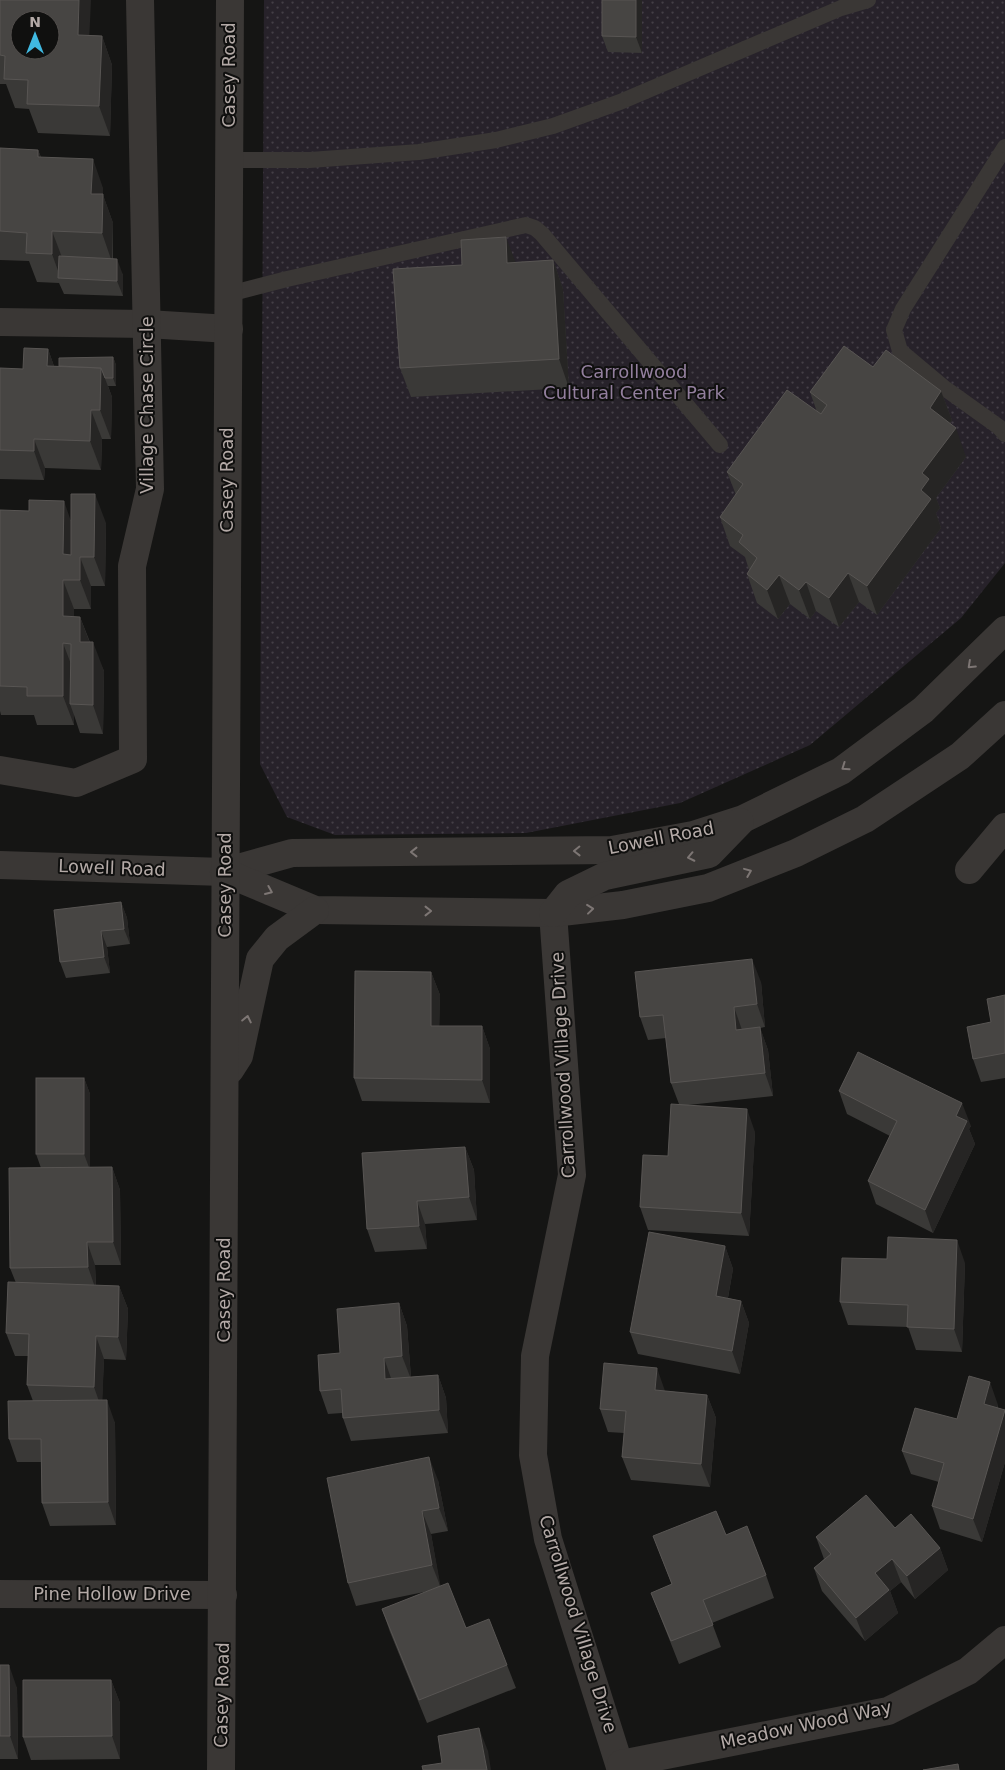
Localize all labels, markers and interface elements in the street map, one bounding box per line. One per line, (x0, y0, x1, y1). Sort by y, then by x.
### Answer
north arrow (10, 10, 60, 60)
text: N (29, 14, 41, 30)
street label: Casey Road (218, 22, 239, 128)
street label: Village Chase Circle (136, 316, 157, 494)
park label: Carrollwood Cultural Center Park (543, 361, 725, 403)
street label: Casey Road (216, 427, 237, 533)
one-way arrow (968, 659, 977, 668)
one-way arrow (841, 761, 851, 770)
street label: Lowell Road (606, 817, 716, 858)
street label: Casey Road (214, 832, 235, 938)
one-way arrow (572, 846, 580, 856)
one-way arrow (410, 847, 418, 857)
one-way arrow (687, 851, 696, 862)
street label: Lowell Road (58, 855, 166, 880)
one-way arrow (743, 868, 752, 879)
one-way arrow (264, 885, 273, 895)
one-way arrow (587, 904, 595, 915)
one-way arrow (424, 906, 432, 916)
street label: Carrollwood Village Drive (546, 951, 579, 1179)
one-way arrow (241, 1015, 252, 1023)
street label: Casey Road (213, 1237, 234, 1343)
street label: Carrollwood Village Drive (535, 1512, 622, 1735)
street label: Pine Hollow Drive (33, 1583, 191, 1604)
street label: Casey Road (210, 1642, 233, 1748)
street label: Meadow Wood Way (718, 1696, 894, 1753)

